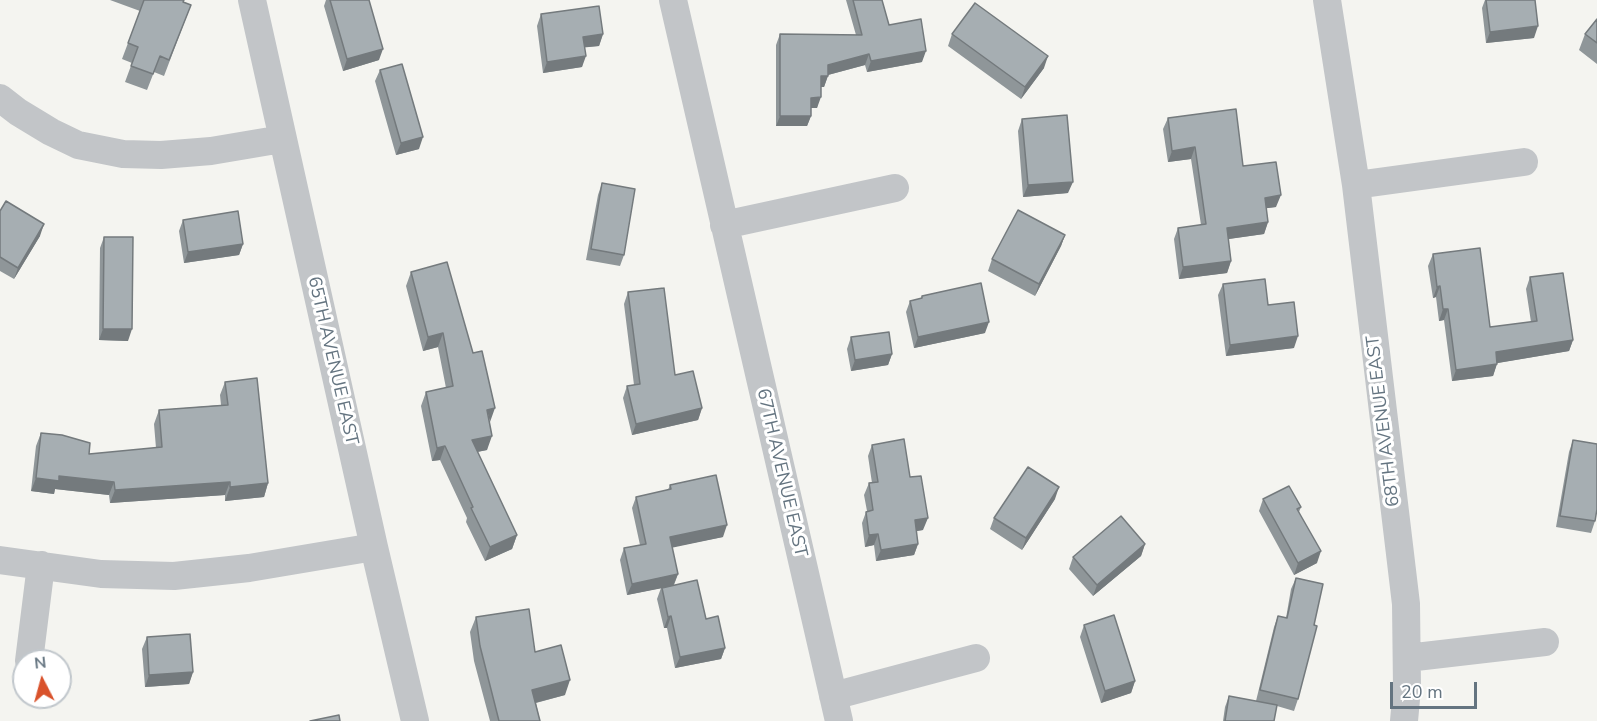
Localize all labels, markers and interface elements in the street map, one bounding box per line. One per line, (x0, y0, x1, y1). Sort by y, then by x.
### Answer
street label: 65TH AVENUE EAST (302, 275, 362, 447)
street label: 68TH AVENUE EAST (1363, 334, 1405, 508)
street label: 67TH AVENUE EAST (751, 387, 811, 559)
north arrow (12, 649, 72, 709)
text: N (33, 652, 47, 675)
scale bar (1393, 670, 1480, 708)
text: 20 m (1401, 680, 1443, 704)

